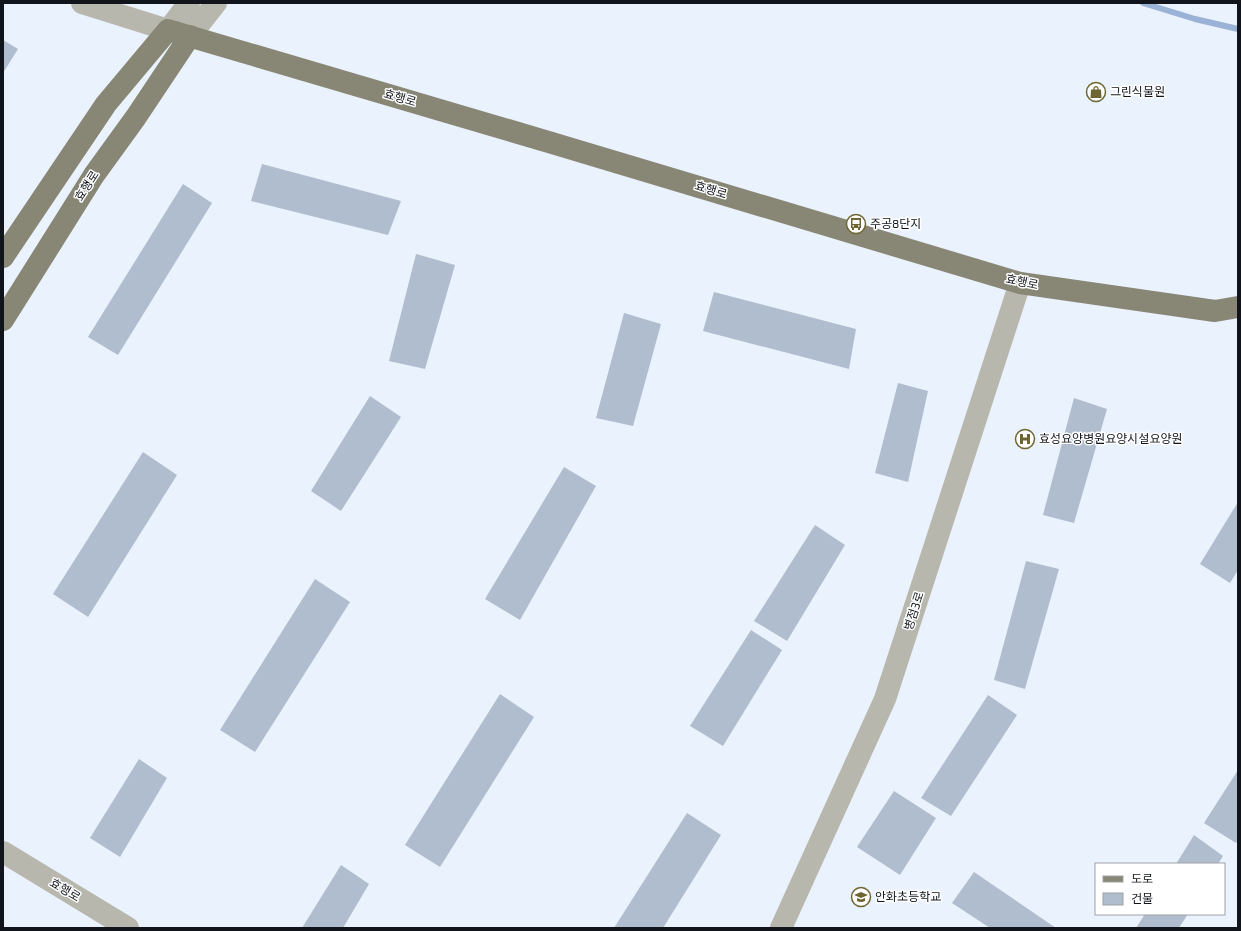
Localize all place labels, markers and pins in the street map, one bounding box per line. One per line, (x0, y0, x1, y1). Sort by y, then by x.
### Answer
shop icon: 그린식물원 (1085, 81, 1107, 103)
place label: 그린식물원 (1110, 84, 1165, 98)
bus stop icon: 주공8단지 (845, 213, 867, 235)
place label: 주공8단지 (870, 216, 921, 230)
hospital icon: 효성요양병원요양시설요양원 (1014, 428, 1036, 450)
place label: 효성요양병원요양시설요양원 (1039, 431, 1183, 445)
school or university icon: 안화초등학교 (850, 886, 872, 908)
place label: 안화초등학교 (875, 889, 941, 903)

